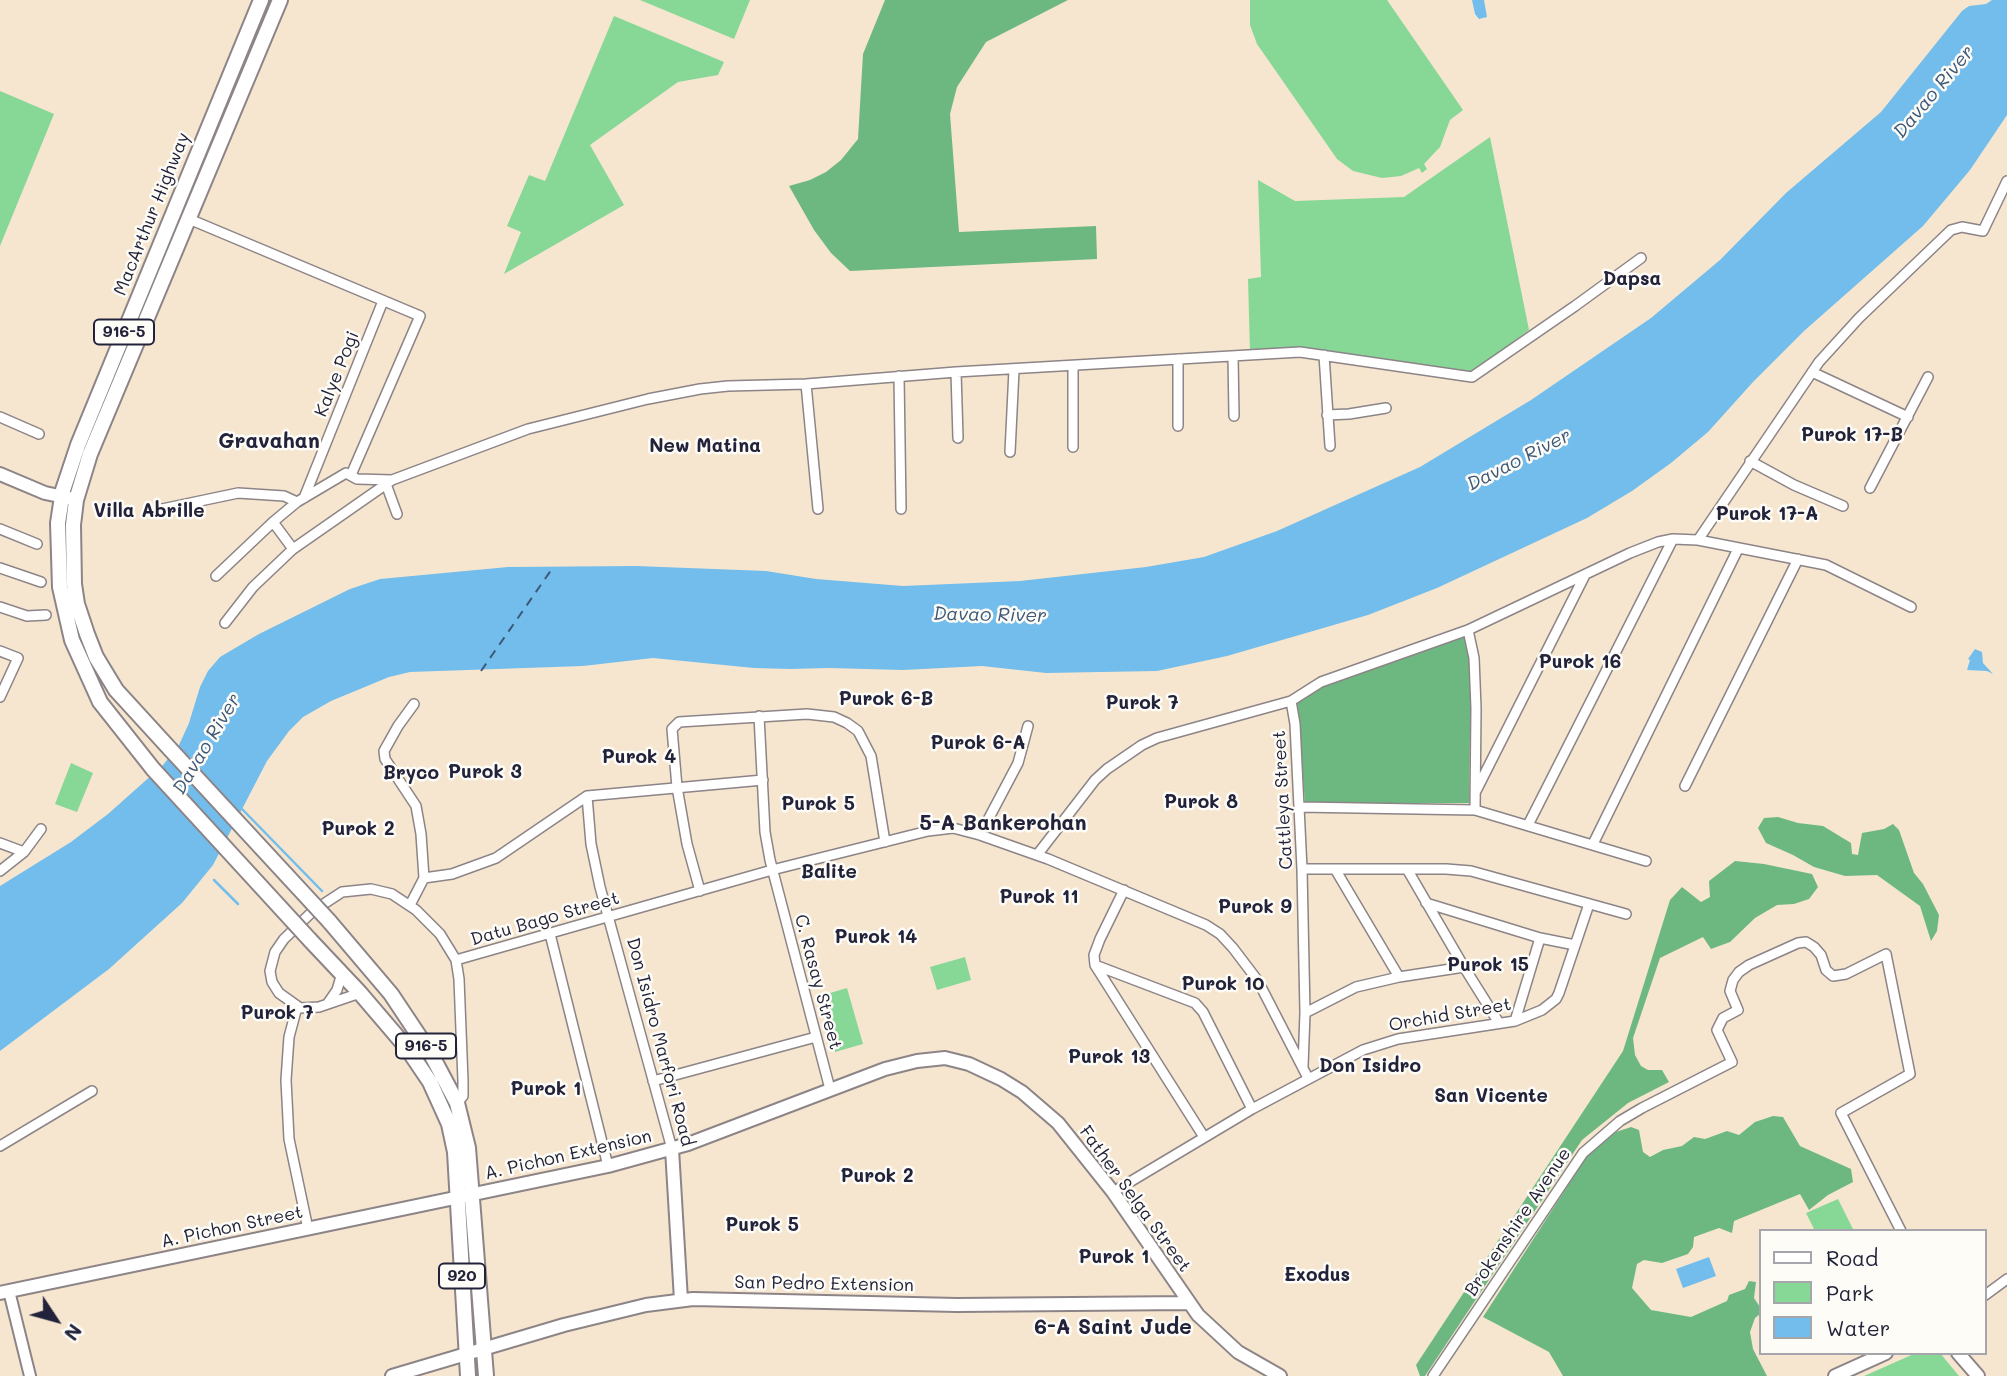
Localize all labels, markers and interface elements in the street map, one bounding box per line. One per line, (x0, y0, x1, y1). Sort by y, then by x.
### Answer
water label: Davao River (1889, 41, 1979, 143)
street label: MacArthur Highway (109, 129, 195, 299)
district label: Dapsa (1603, 268, 1661, 290)
road number: 916-5 (94, 320, 154, 344)
street label: Kalye Pogi (310, 328, 364, 420)
water label: Davao River (1463, 424, 1575, 496)
district label: Purok 17-B (1801, 424, 1903, 446)
district label: Gravahan (218, 429, 320, 455)
district label: New Matina (649, 435, 761, 457)
district label: Villa Abrille (94, 500, 204, 522)
district label: Purok 17-A (1716, 503, 1818, 525)
water label: Davao River (933, 603, 1047, 627)
district label: Purok 16 (1539, 651, 1621, 673)
district label: Purok 6-B (839, 688, 933, 710)
water label: Davao River (168, 689, 246, 799)
district label: Purok 7 (1106, 692, 1178, 714)
street label: Cattleya Street (1269, 730, 1297, 870)
district label: Purok 6-A (930, 732, 1026, 754)
district label: Purok 4 (602, 746, 676, 768)
district label: Purok 3 (448, 761, 522, 783)
district label: Bryco (383, 762, 439, 784)
district label: Purok 8 (1164, 791, 1238, 813)
district label: Purok 5 (781, 793, 855, 815)
district label: 5-A Bankerohan (919, 811, 1087, 837)
district label: Purok 2 (322, 818, 394, 840)
district label: Balite (801, 861, 857, 883)
district label: Purok 11 (999, 886, 1079, 908)
street label: Datu Bago Street (468, 887, 622, 951)
district label: Purok 9 (1218, 896, 1292, 918)
street label: C. Rasay Street (790, 912, 846, 1052)
district label: Purok 14 (835, 926, 917, 948)
street label: Don Isidro Marfori Road (622, 935, 698, 1149)
district label: Purok 15 (1447, 954, 1529, 976)
district label: Purok 10 (1181, 973, 1265, 995)
street label: Orchid Street (1387, 994, 1513, 1036)
district label: Purok 7 (241, 1002, 313, 1024)
road number: 916-5 (396, 1034, 456, 1058)
district label: Purok 13 (1068, 1046, 1150, 1068)
district label: Don Isidro (1319, 1055, 1421, 1077)
district label: Purok 1 (511, 1078, 581, 1100)
district label: San Vicente (1434, 1085, 1548, 1107)
street label: Father Selga Street (1075, 1122, 1195, 1276)
street label: A. Pichon Extension (482, 1125, 654, 1185)
street label: Brokenshire Avenue (1460, 1144, 1576, 1300)
district label: Purok 2 (841, 1165, 913, 1187)
street label: A. Pichon Street (159, 1201, 305, 1253)
district label: Purok 5 (725, 1214, 799, 1236)
legend (1758, 1229, 1986, 1355)
text: Road (1826, 1244, 1878, 1271)
district label: Purok 1 (1079, 1246, 1149, 1268)
road number: 920 (439, 1264, 485, 1288)
district label: Exodus (1284, 1264, 1350, 1286)
street label: San Pedro Extension (734, 1272, 914, 1296)
text: Park (1826, 1279, 1874, 1306)
north arrow (21, 1285, 91, 1355)
text: Water (1826, 1314, 1890, 1341)
district label: 6-A Saint Jude (1034, 1315, 1192, 1341)
text: N (59, 1319, 88, 1346)

